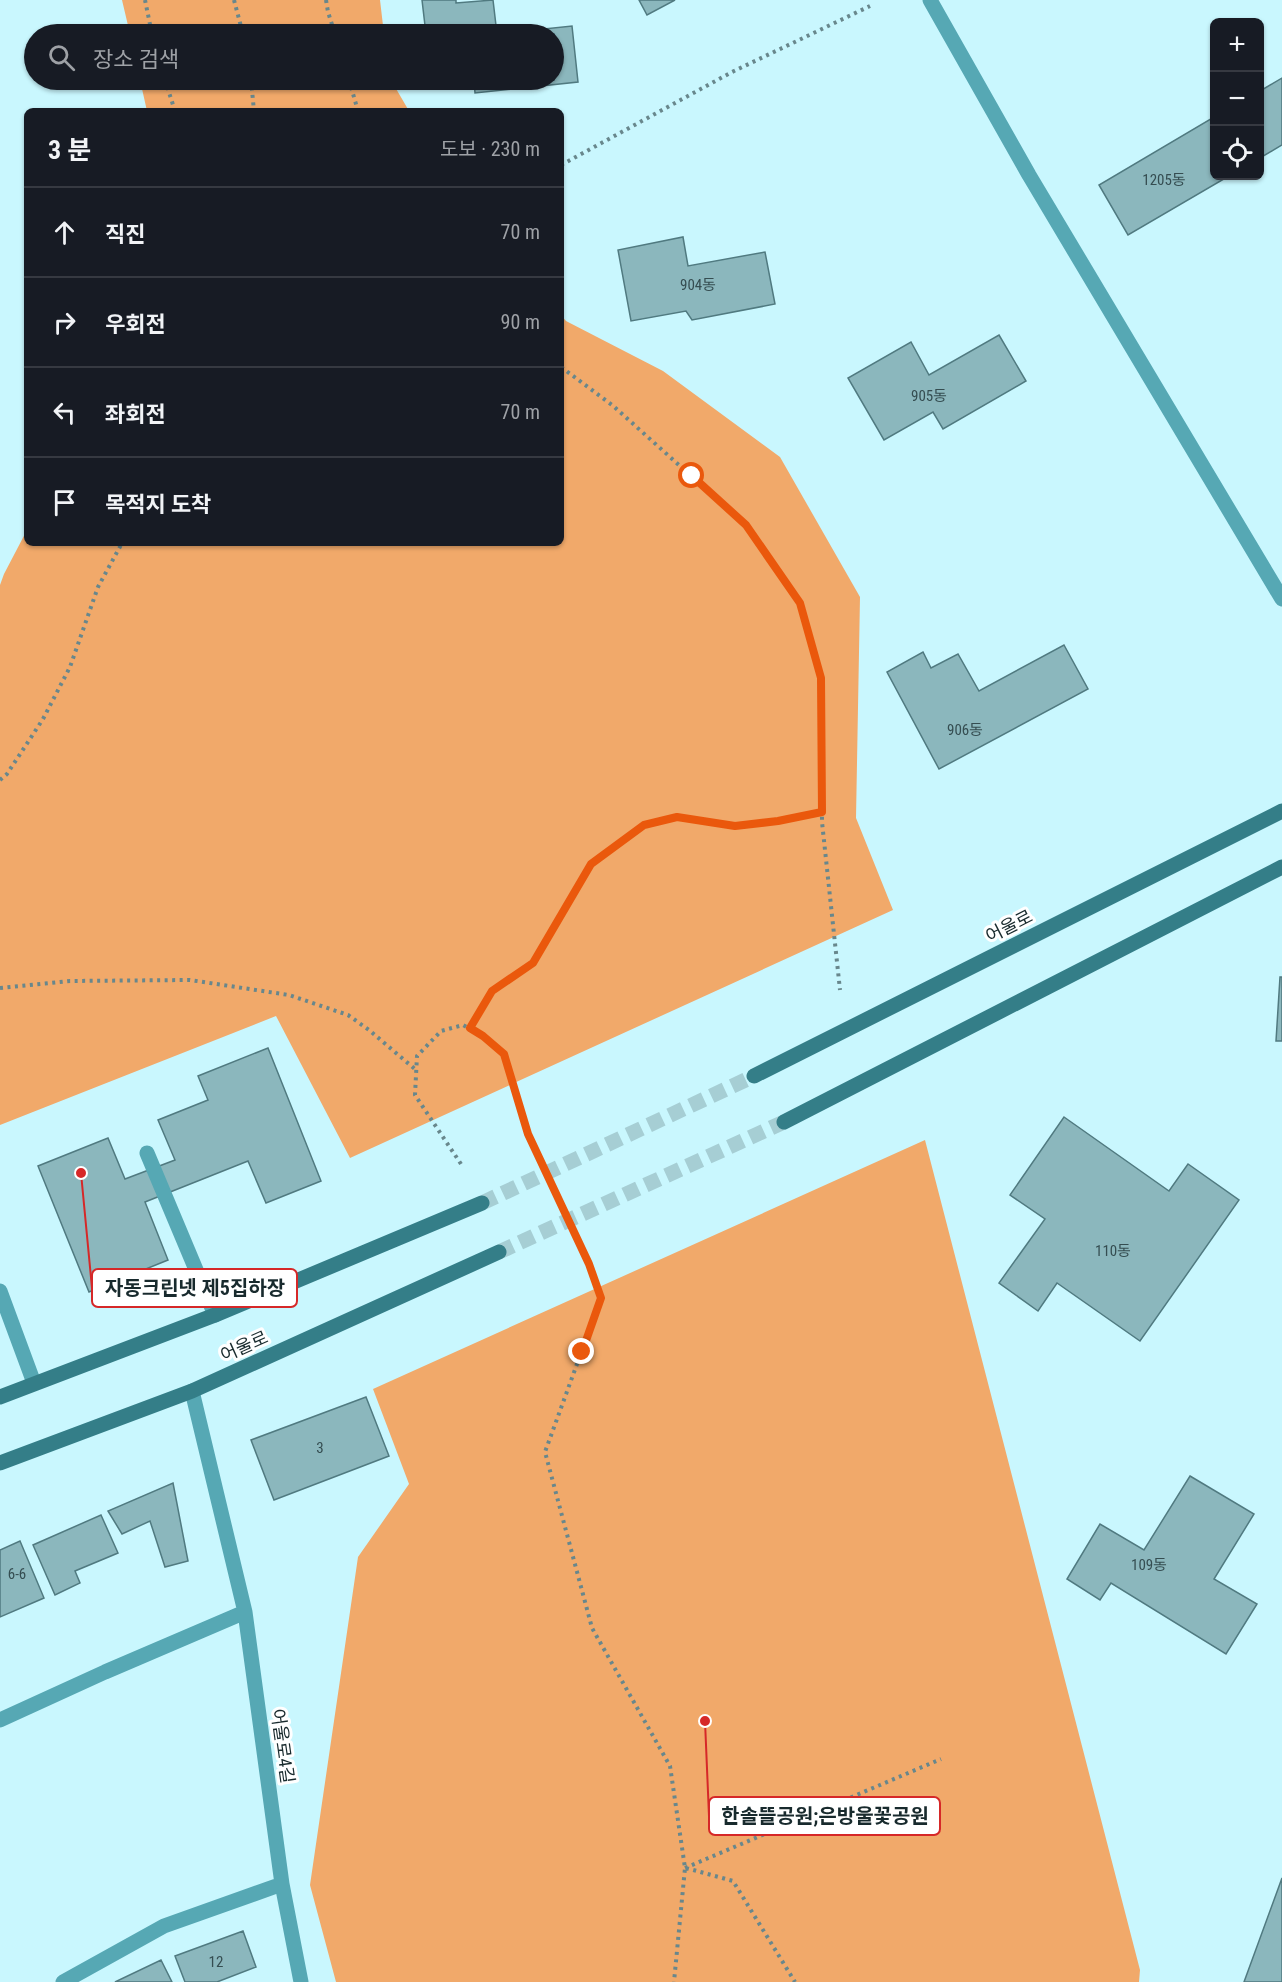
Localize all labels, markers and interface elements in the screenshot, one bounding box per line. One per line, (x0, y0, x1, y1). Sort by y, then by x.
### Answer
map controls (1210, 18, 1264, 180)
button: + (1210, 18, 1264, 72)
search box (24, 24, 564, 90)
icon: search (45, 41, 78, 74)
text: 장소 검색 (93, 47, 179, 72)
button: − (1210, 72, 1264, 126)
button: locate (1210, 126, 1264, 180)
text: 3 분 (48, 135, 91, 165)
text: 도보 · 230 m (440, 137, 540, 161)
house number: 1205동 (1142, 171, 1186, 189)
icon: ahead (48, 216, 81, 249)
text: 70 m (501, 220, 540, 244)
text: 직진 (105, 222, 145, 247)
house number: 904동 (680, 276, 716, 294)
icon: right (48, 306, 81, 339)
text: 90 m (501, 310, 540, 334)
text: 우회전 (105, 312, 166, 337)
house number: 905동 (911, 387, 947, 405)
icon: left (48, 396, 81, 429)
text: 70 m (501, 400, 540, 424)
text: 좌회전 (105, 402, 166, 427)
route start (678, 462, 704, 488)
icon: arrive (48, 486, 81, 519)
text: 목적지 도착 (105, 492, 211, 517)
house number: 906동 (947, 721, 983, 739)
street label: 어울로 (982, 905, 1036, 947)
house number: 110동 (1095, 1242, 1131, 1260)
callout: 자동크린넷 제5집하장 (92, 1269, 297, 1307)
text: 자동크린넷 제5집하장 (105, 1276, 285, 1300)
street label: 어울로 (217, 1326, 271, 1366)
route end (568, 1338, 594, 1364)
house number: 3 (316, 1439, 324, 1457)
house number: 109동 (1131, 1556, 1167, 1574)
house number: 6-6 (8, 1565, 26, 1583)
street label: 어울로4길 (267, 1707, 299, 1785)
callout: 한솔뜰공원;은방울꽃공원 (709, 1797, 940, 1835)
text: 한솔뜰공원;은방울꽃공원 (721, 1804, 929, 1828)
house number: 12 (209, 1953, 223, 1971)

